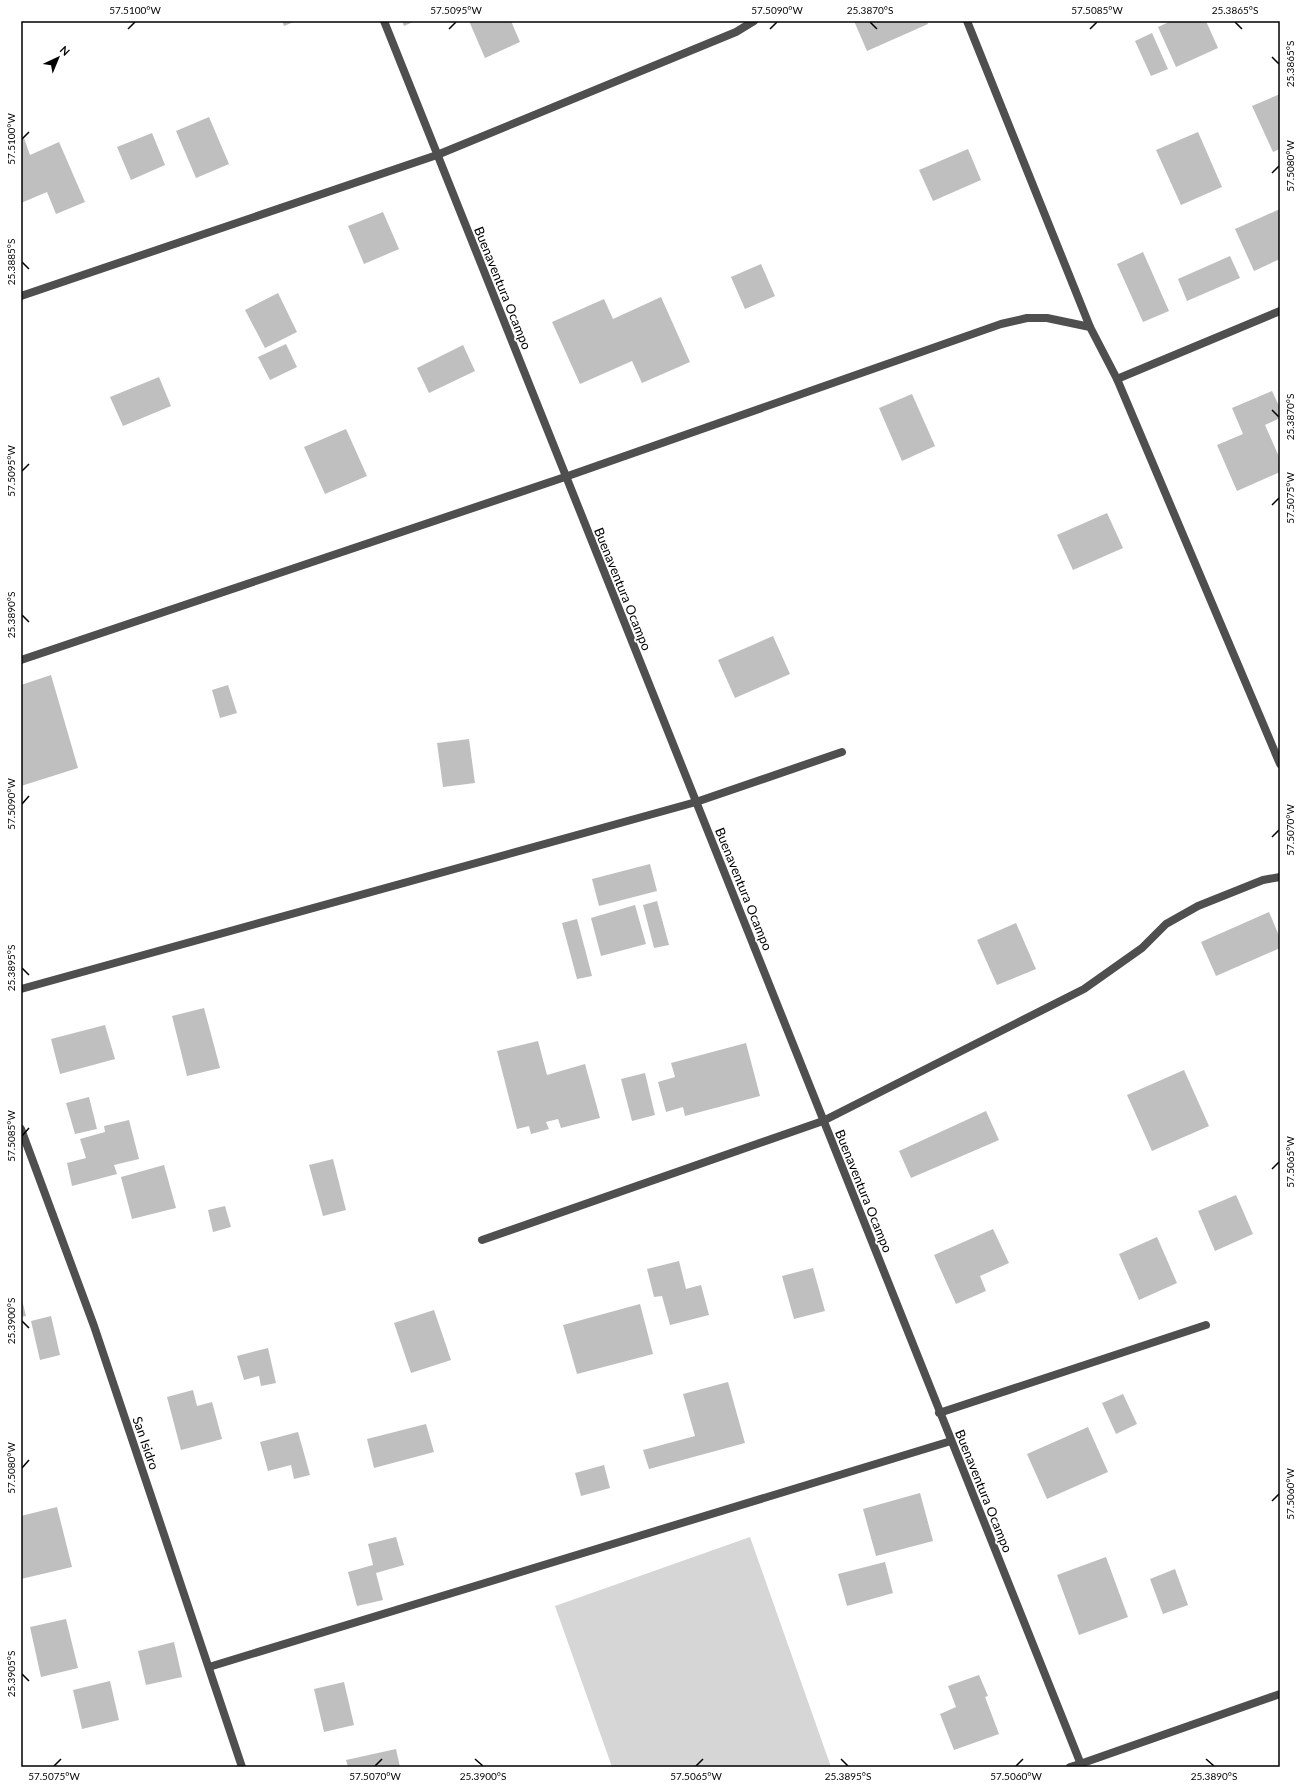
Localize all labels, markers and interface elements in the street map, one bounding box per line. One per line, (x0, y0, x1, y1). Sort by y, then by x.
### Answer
text: 57.5100°W (109, 4, 161, 16)
text: 57.5095°W (430, 4, 482, 16)
text: 57.5090°W (751, 4, 803, 16)
text: 25.3870°S (847, 4, 893, 16)
text: 57.5085°W (1071, 4, 1123, 16)
text: 25.3865°S (1212, 4, 1258, 16)
north arrow (38, 38, 78, 78)
text: 25.3865°S (1284, 41, 1296, 87)
text: N (58, 43, 73, 58)
text: 57.5100°W (5, 113, 17, 165)
text: 57.5080°W (1284, 140, 1296, 192)
street label: Buenaventura Ocampo (471, 224, 535, 352)
text: 25.3885°S (5, 239, 17, 285)
text: 25.3870°S (1284, 394, 1296, 440)
text: 57.5095°W (5, 445, 17, 497)
text: 57.5075°W (1284, 472, 1296, 524)
street label: Buenaventura Ocampo (591, 525, 655, 653)
text: 25.3890°S (5, 592, 17, 638)
text: 57.5090°W (5, 778, 17, 830)
text: 57.5070°W (1284, 804, 1296, 856)
street label: Buenaventura Ocampo (712, 825, 776, 953)
text: 25.3895°S (5, 945, 17, 991)
text: 57.5085°W (5, 1110, 17, 1162)
street label: Buenaventura Ocampo (832, 1127, 896, 1255)
text: 57.5065°W (1284, 1136, 1296, 1188)
text: 25.3900°S (5, 1298, 17, 1344)
street label: San Isidro (129, 1414, 163, 1472)
street label: Buenaventura Ocampo (952, 1427, 1016, 1555)
text: 57.5080°W (5, 1442, 17, 1494)
text: 57.5060°W (1284, 1468, 1296, 1520)
text: 25.3905°S (5, 1651, 17, 1697)
text: 57.5075°W (28, 1770, 80, 1782)
text: 57.5070°W (349, 1770, 401, 1782)
text: 25.3900°S (460, 1770, 506, 1782)
text: 57.5065°W (670, 1770, 722, 1782)
text: 25.3895°S (825, 1770, 871, 1782)
text: 57.5060°W (990, 1770, 1042, 1782)
text: 25.3890°S (1191, 1770, 1237, 1782)

